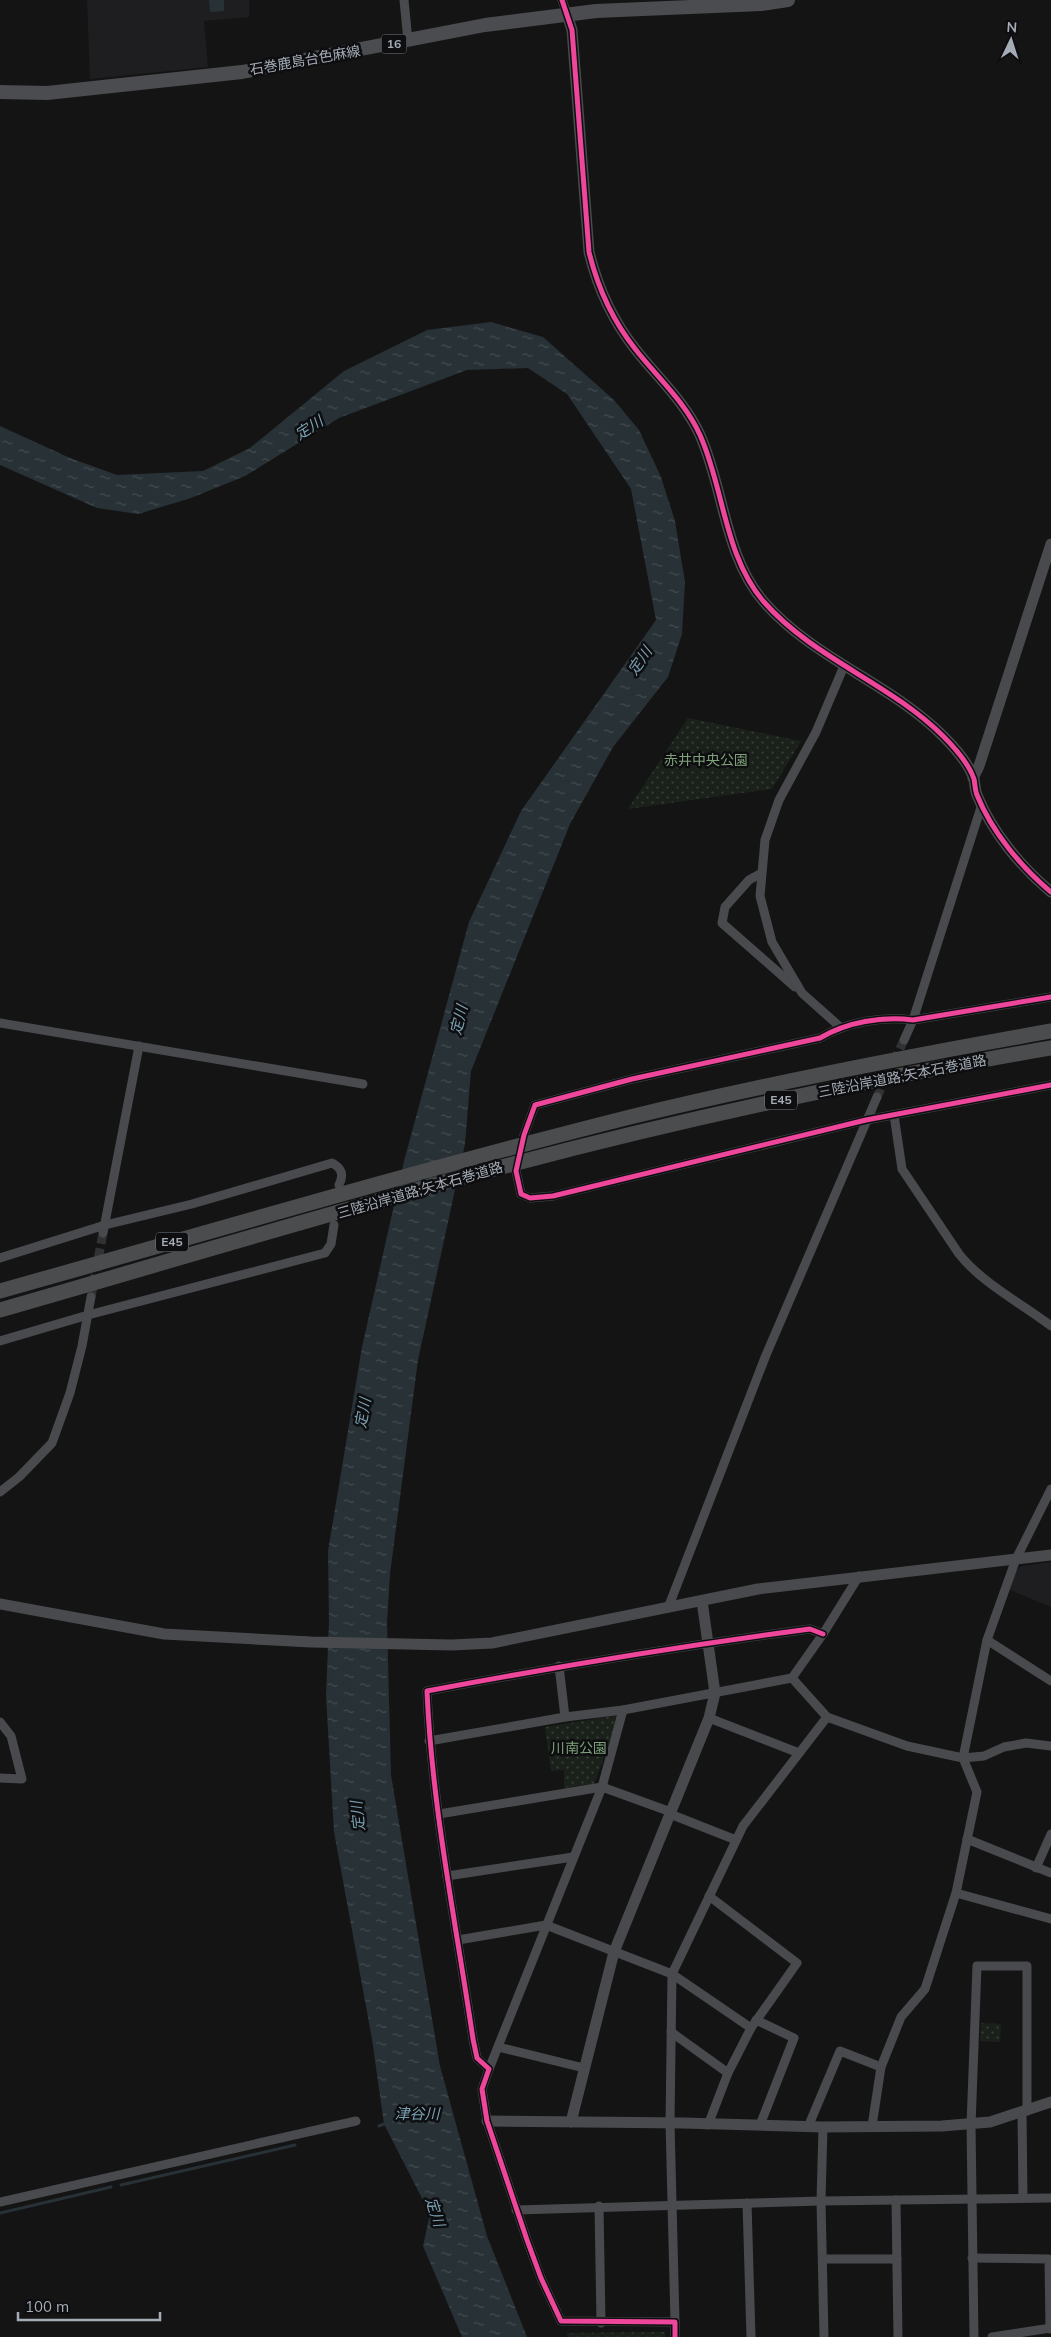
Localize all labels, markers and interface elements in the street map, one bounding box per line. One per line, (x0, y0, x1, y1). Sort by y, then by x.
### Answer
north arrow (986, 15, 1036, 65)
text: N (1006, 18, 1018, 36)
road number: 16 (382, 34, 406, 54)
street label: 石巻鹿島台色麻線 (248, 41, 362, 79)
water label: 定川 (291, 410, 328, 444)
water label: 定川 (623, 641, 657, 678)
park label: 赤井中央公園 (664, 751, 748, 769)
water label: 定川 (446, 1001, 472, 1037)
street label: 三陸沿岸道路;矢本石巻道路 (816, 1051, 988, 1101)
road number: E45 (765, 1090, 797, 1110)
street label: 三陸沿岸道路;矢本石巻道路 (335, 1158, 505, 1222)
road number: E45 (156, 1232, 188, 1252)
water label: 定川 (351, 1395, 375, 1429)
park label: 川南公園 (551, 1739, 607, 1757)
water label: 定川 (346, 1798, 369, 1832)
water label: 津谷川 (394, 2104, 441, 2123)
water label: 定川 (422, 2195, 450, 2231)
scale bar (18, 2290, 160, 2322)
text: 100 m (25, 2297, 69, 2316)

